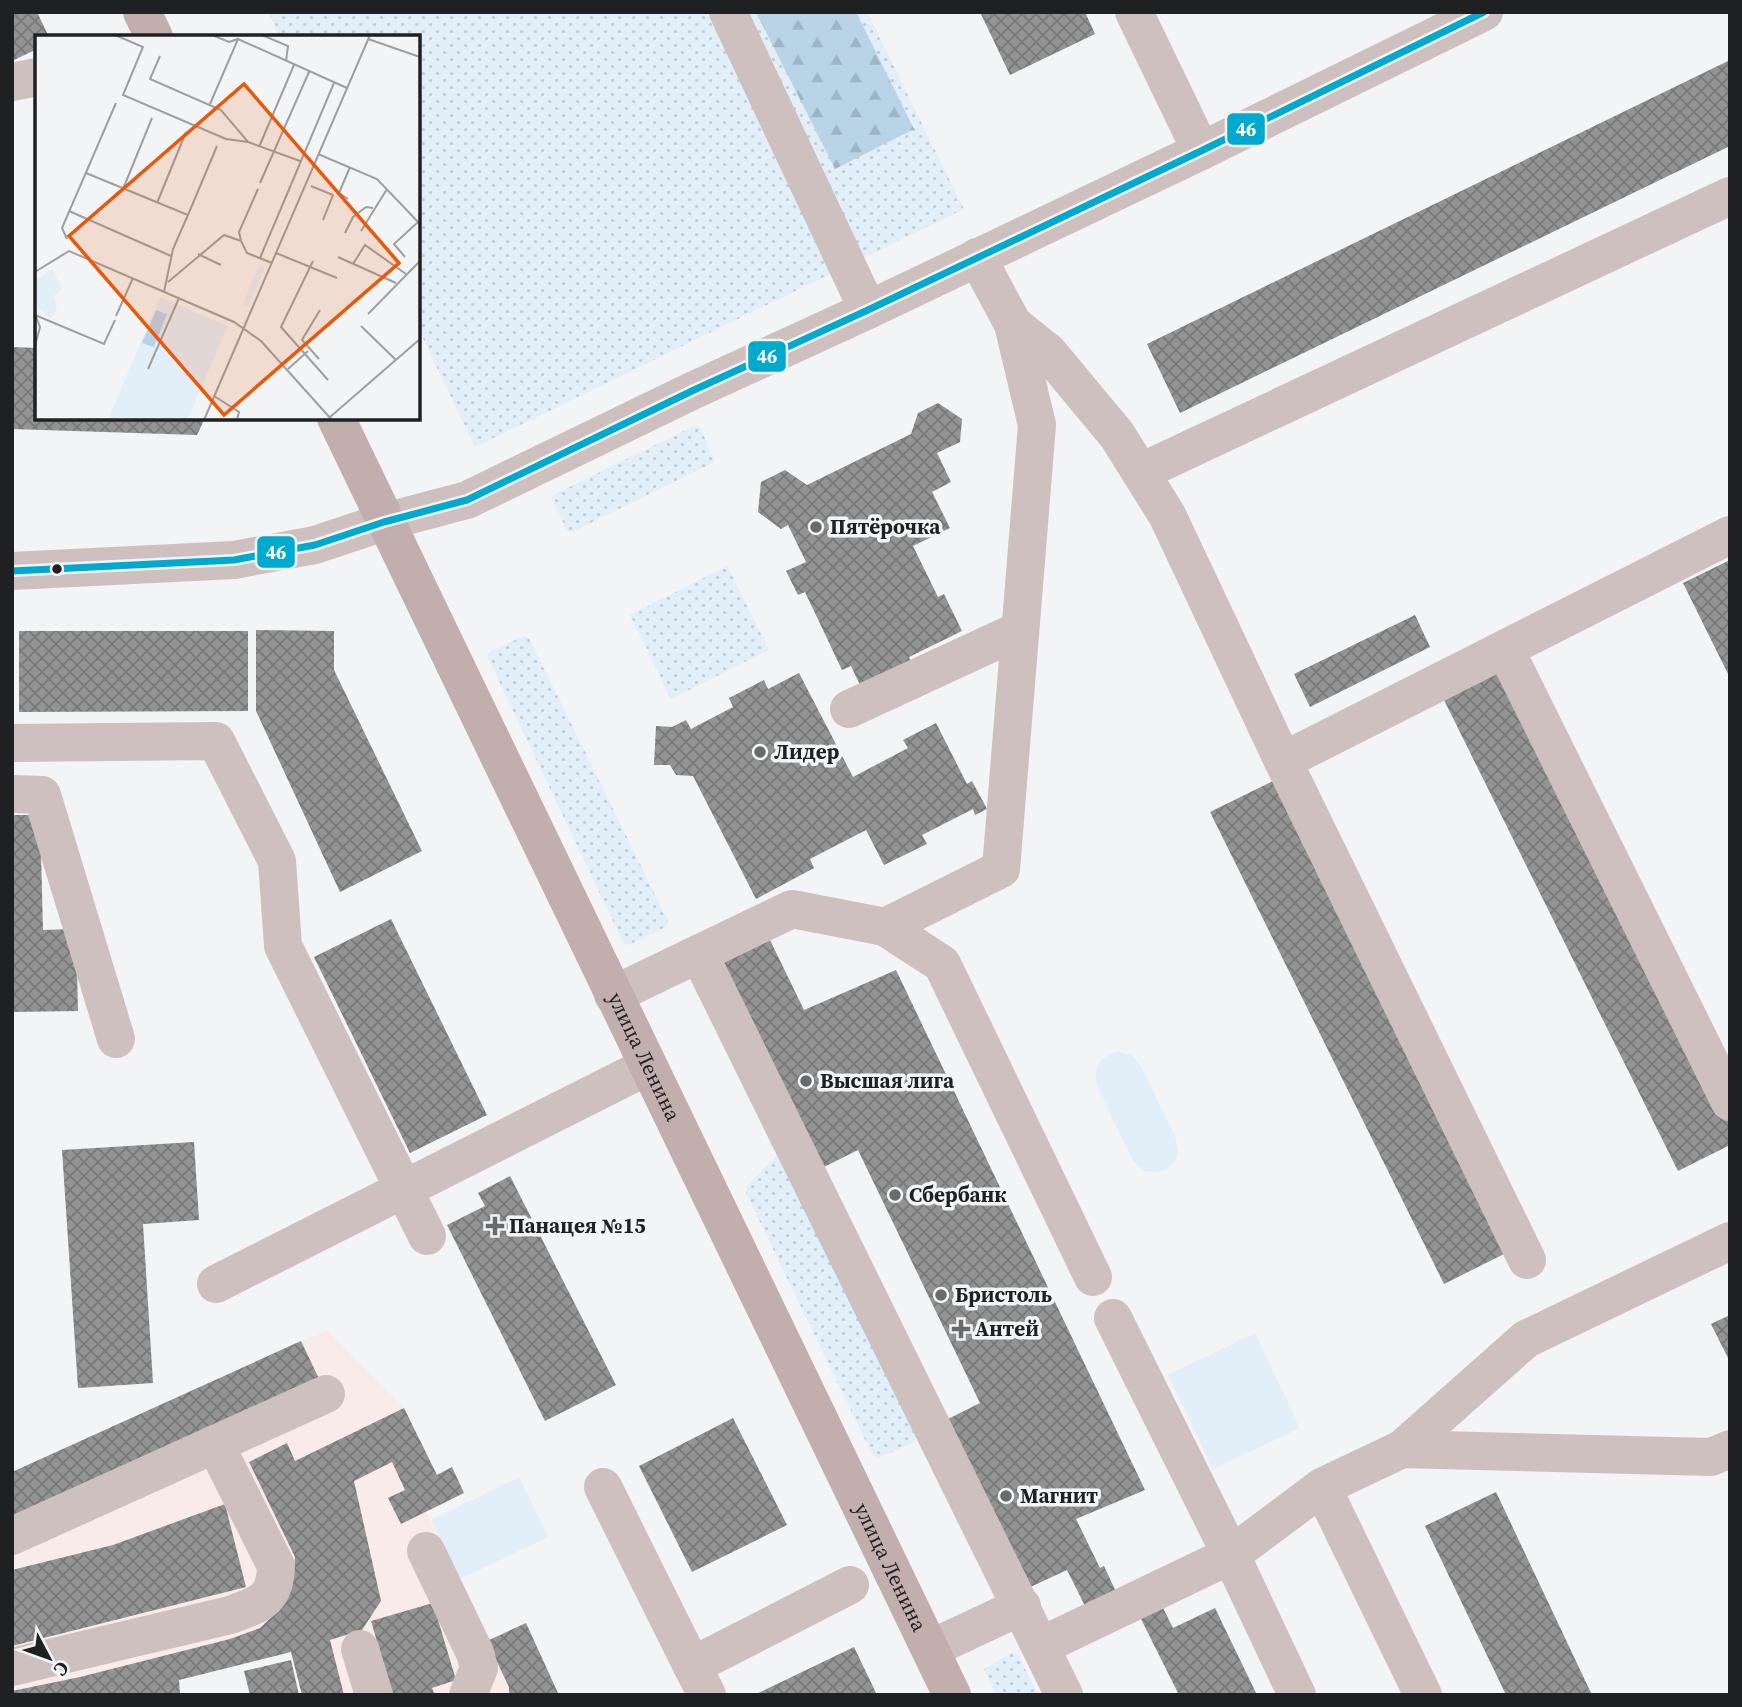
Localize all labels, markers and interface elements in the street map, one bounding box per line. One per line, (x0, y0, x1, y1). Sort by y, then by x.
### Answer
inset map (35, 35, 420, 420)
line badge: 46 (1226, 112, 1266, 146)
text: 46 (1236, 116, 1256, 142)
line badge: 46 (747, 340, 787, 373)
text: 46 (757, 343, 777, 369)
place label: Пятёрочка (830, 512, 941, 541)
marker: Пятёрочка (808, 519, 824, 535)
line badge: 46 (256, 535, 296, 569)
text: 46 (266, 539, 286, 565)
unlabelled marker (50, 562, 64, 576)
place label: Лидер (774, 737, 839, 766)
marker: Лидер (752, 744, 768, 760)
street label: улица Ленина (601, 987, 688, 1126)
place label: Высшая лига (820, 1066, 955, 1095)
marker: Высшая лига (798, 1073, 814, 1089)
place label: Сбербанк (909, 1180, 1007, 1209)
marker: Сбербанк (887, 1187, 903, 1203)
place label: Панацея №15 (509, 1211, 646, 1240)
marker: Панацея №15 (487, 1218, 503, 1234)
place label: Бристоль (955, 1280, 1052, 1309)
marker: Бристоль (933, 1287, 949, 1303)
place label: Антей (975, 1314, 1039, 1343)
marker: Антей (953, 1321, 969, 1337)
place label: Магнит (1020, 1481, 1098, 1510)
marker: Магнит (998, 1488, 1014, 1504)
street label: улица Ленина (847, 1498, 934, 1637)
north arrow (14, 1623, 84, 1693)
text: С (48, 1656, 76, 1682)

